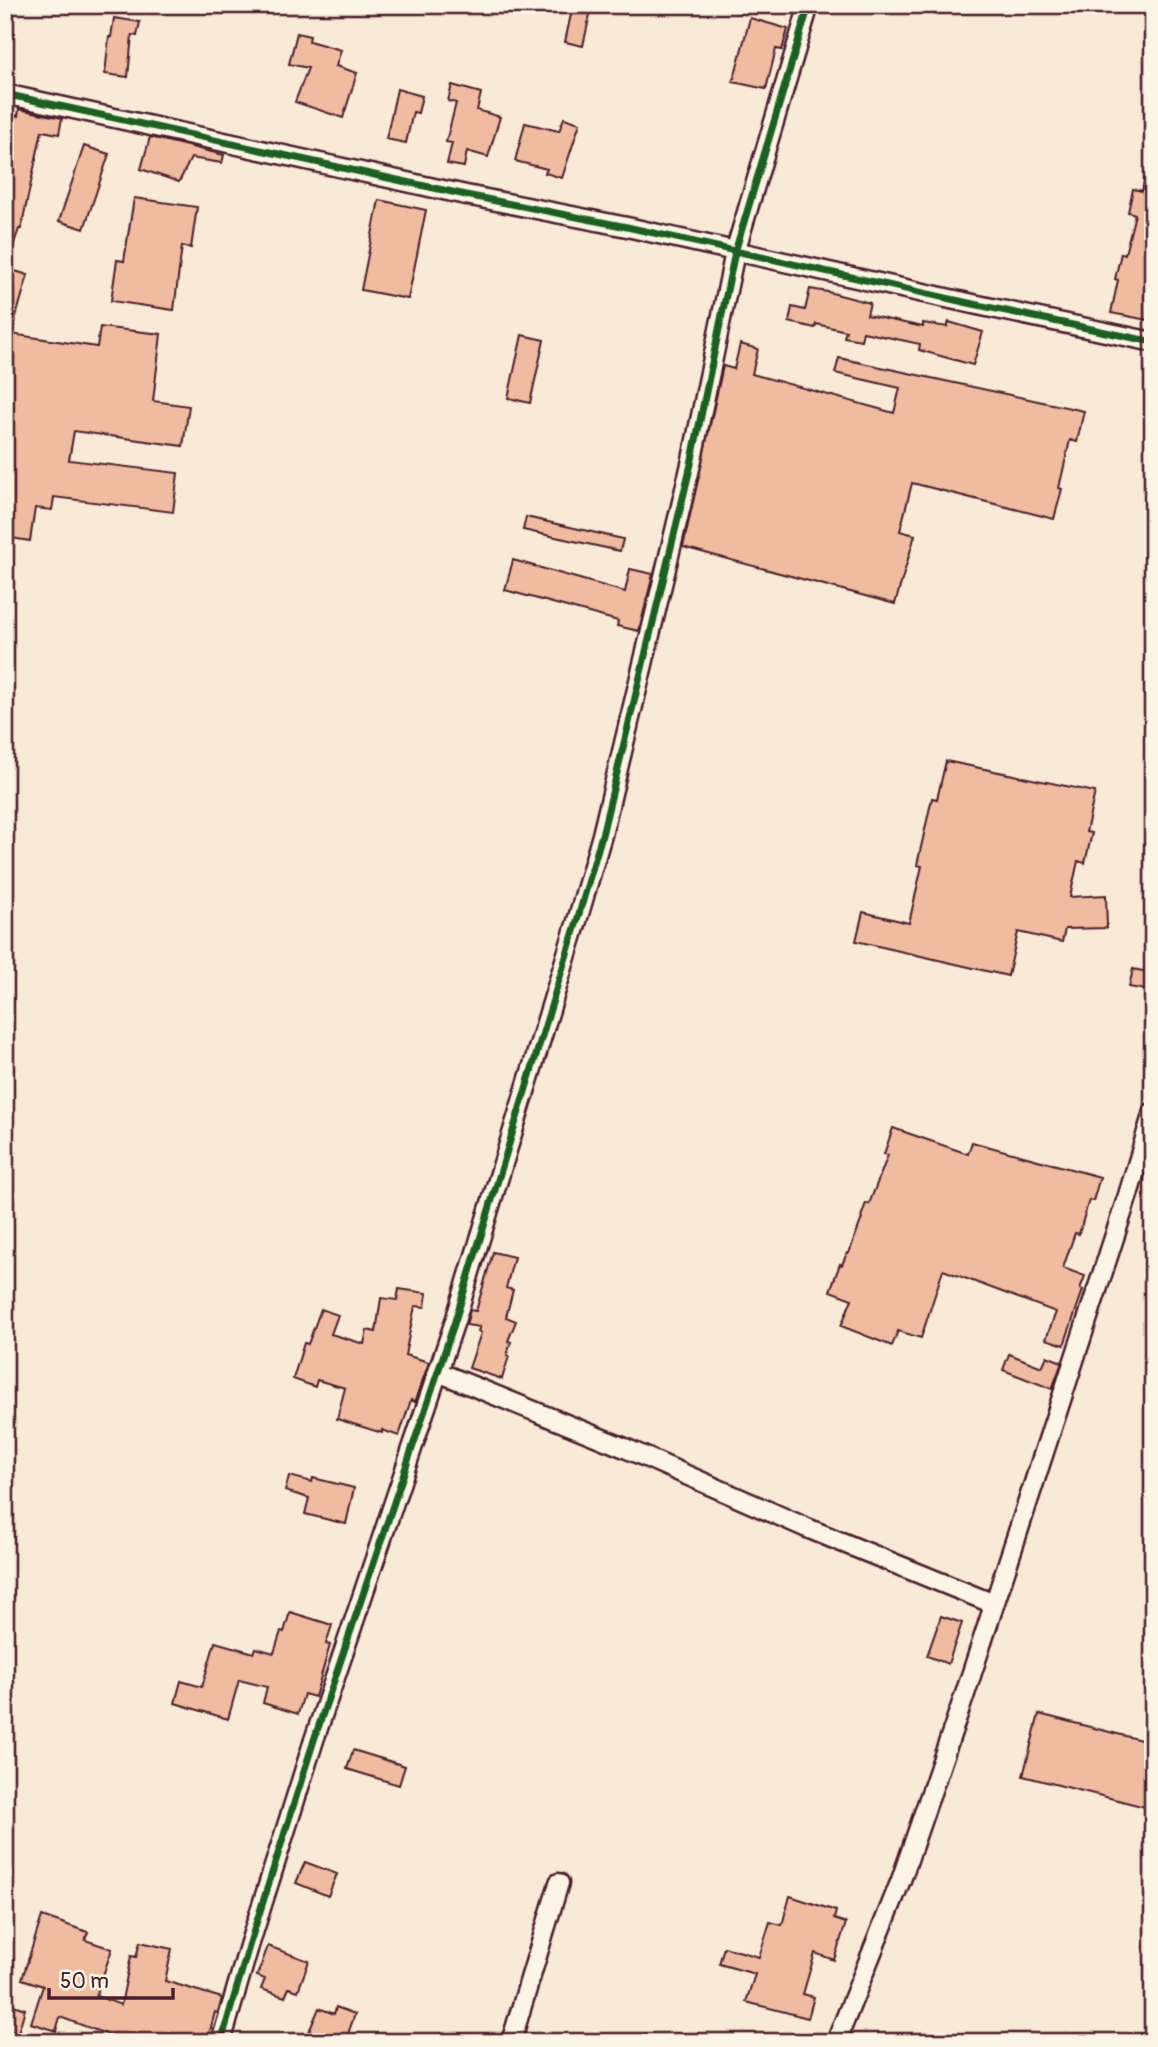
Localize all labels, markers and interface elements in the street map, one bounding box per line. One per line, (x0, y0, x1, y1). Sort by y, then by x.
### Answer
scale bar (49, 1956, 173, 2000)
text: 50 m (60, 1968, 109, 1995)

